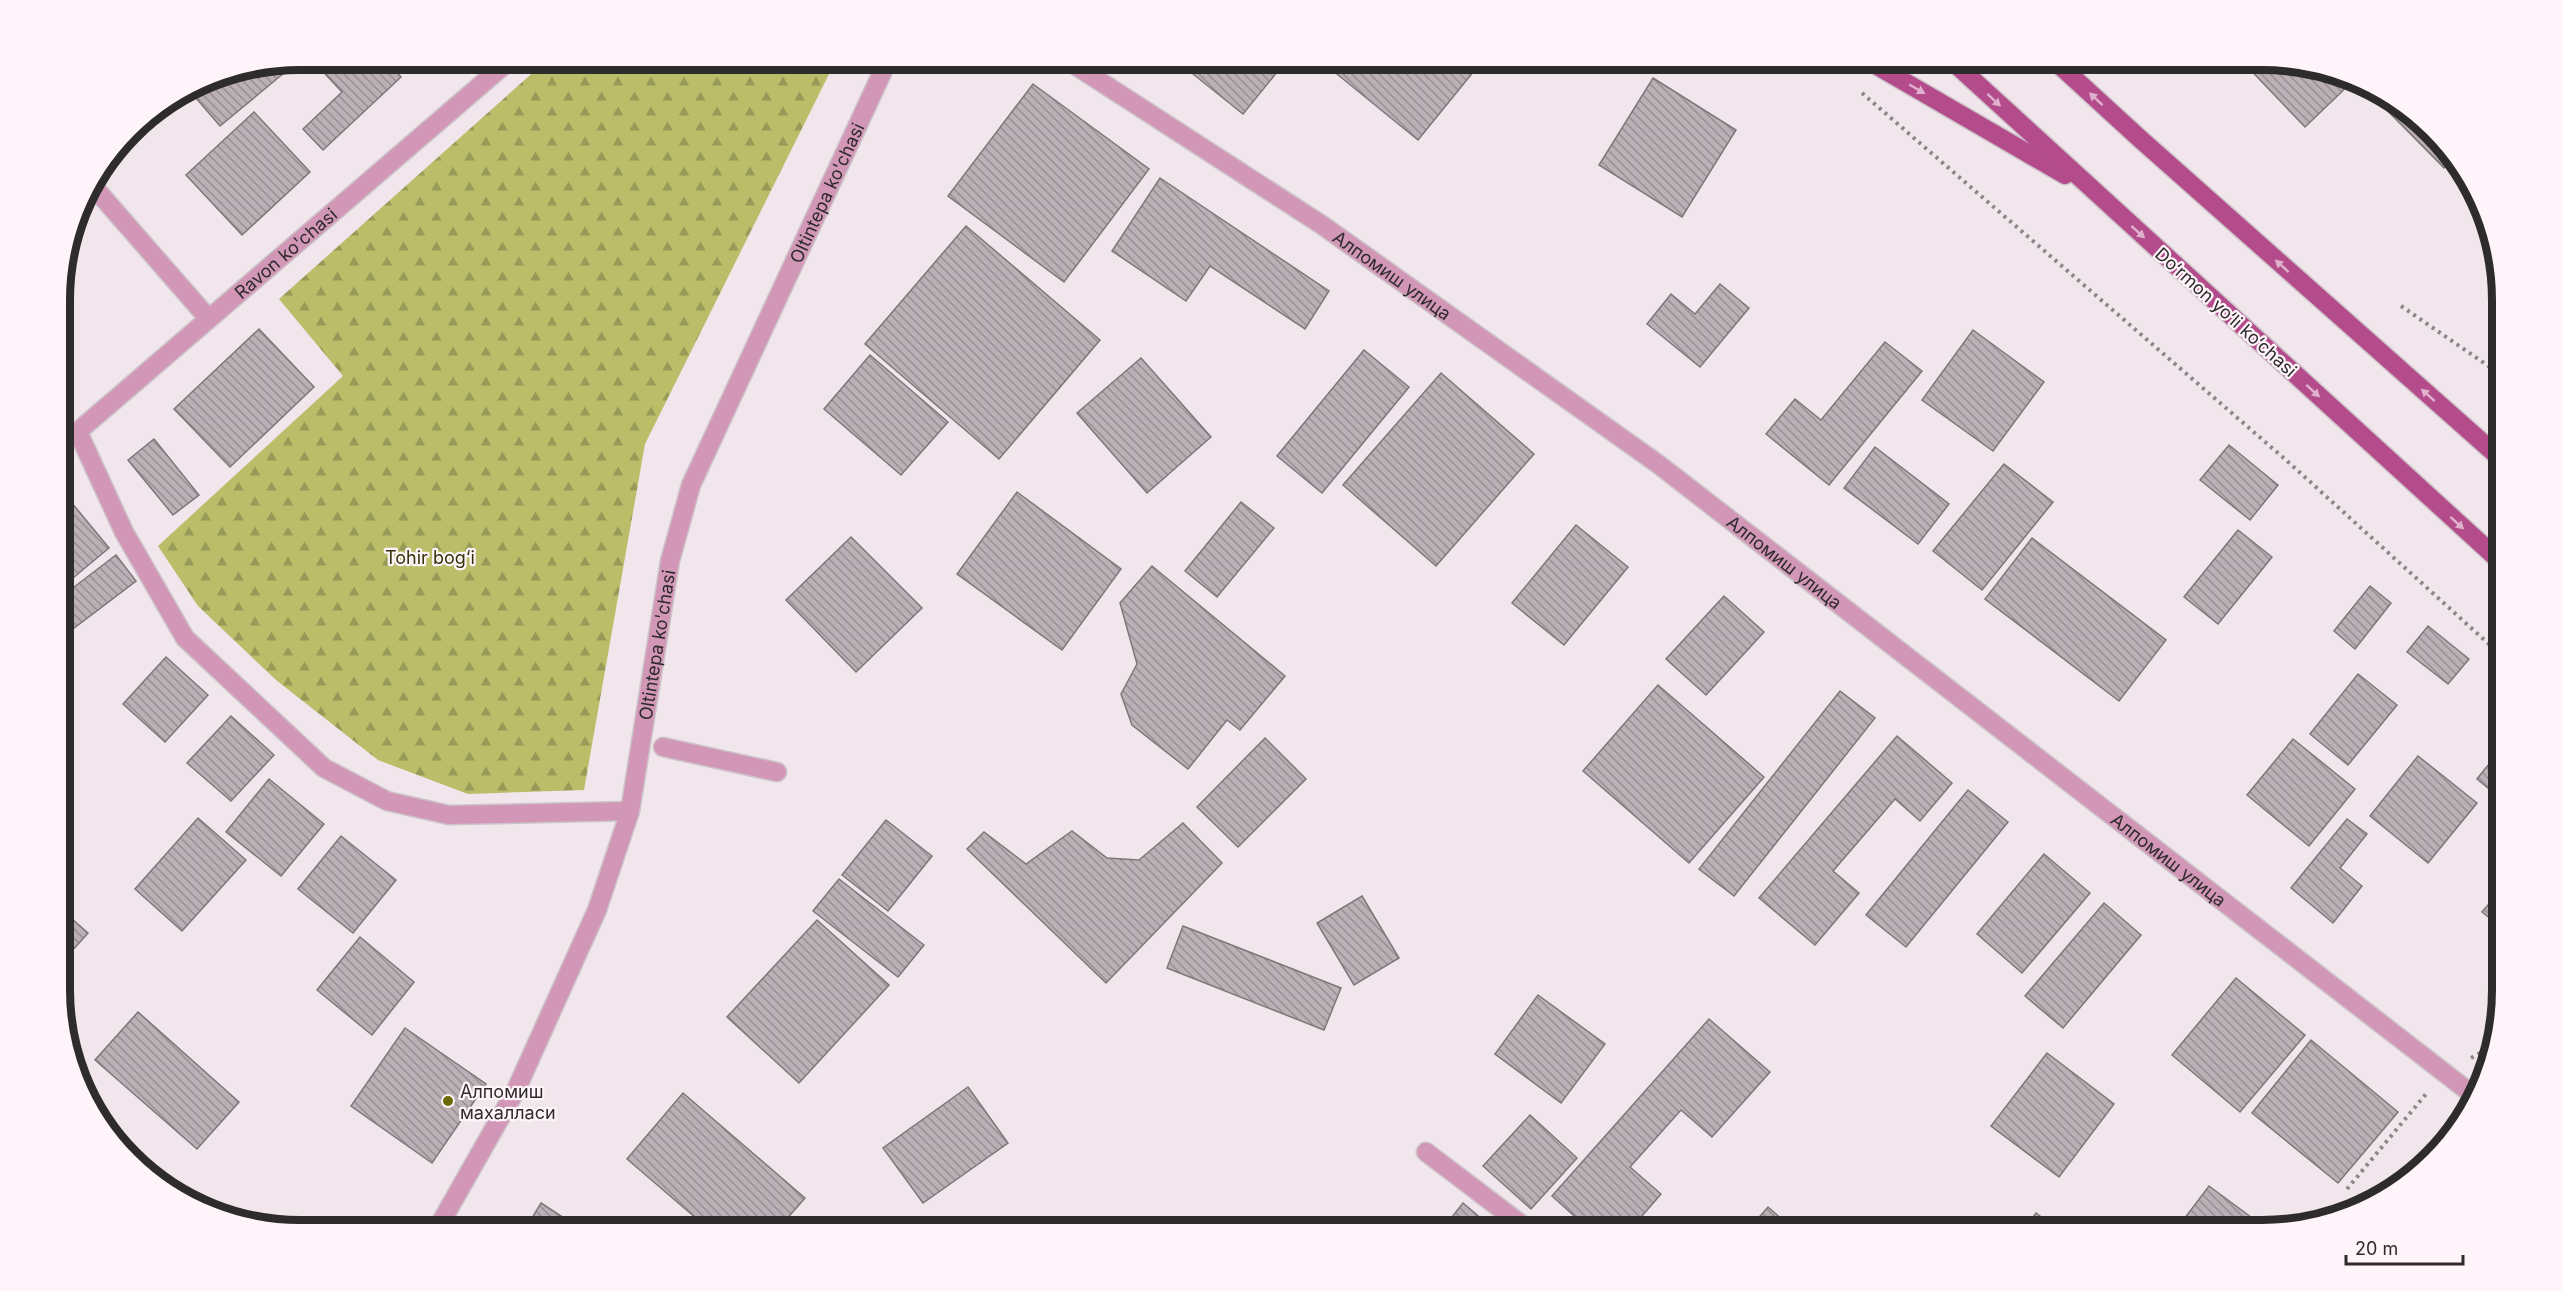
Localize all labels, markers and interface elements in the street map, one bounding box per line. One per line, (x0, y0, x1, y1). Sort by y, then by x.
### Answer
one-way arrow (1909, 84, 1925, 95)
one-way arrow (2088, 92, 2103, 106)
one-way arrow (1987, 93, 2002, 107)
street label: Oltintepa ko'chasi (785, 119, 868, 266)
street label: Ravon ko'chasi (230, 203, 341, 303)
one-way arrow (2130, 225, 2145, 239)
street label: Алпомиш улица (1329, 226, 1455, 324)
street label: Do‘rmon yo‘li ko‘chasi (2151, 243, 2301, 381)
one-way arrow (2275, 259, 2290, 273)
one-way arrow (2305, 384, 2320, 397)
one-way arrow (2421, 389, 2436, 402)
street label: Алпомиш улица (1723, 511, 1846, 613)
one-way arrow (2450, 515, 2464, 529)
park label: Tohir bog‘i (385, 547, 475, 568)
street label: Oltintepa ko'chasi (634, 568, 679, 722)
street label: Алпомиш улица (2107, 808, 2230, 910)
place label: Алпомиш махалласи (460, 1081, 556, 1123)
marker: Алпомиш махалласи (441, 1094, 455, 1108)
scale bar (2346, 1228, 2463, 1266)
text: 20 m (2355, 1238, 2398, 1259)

